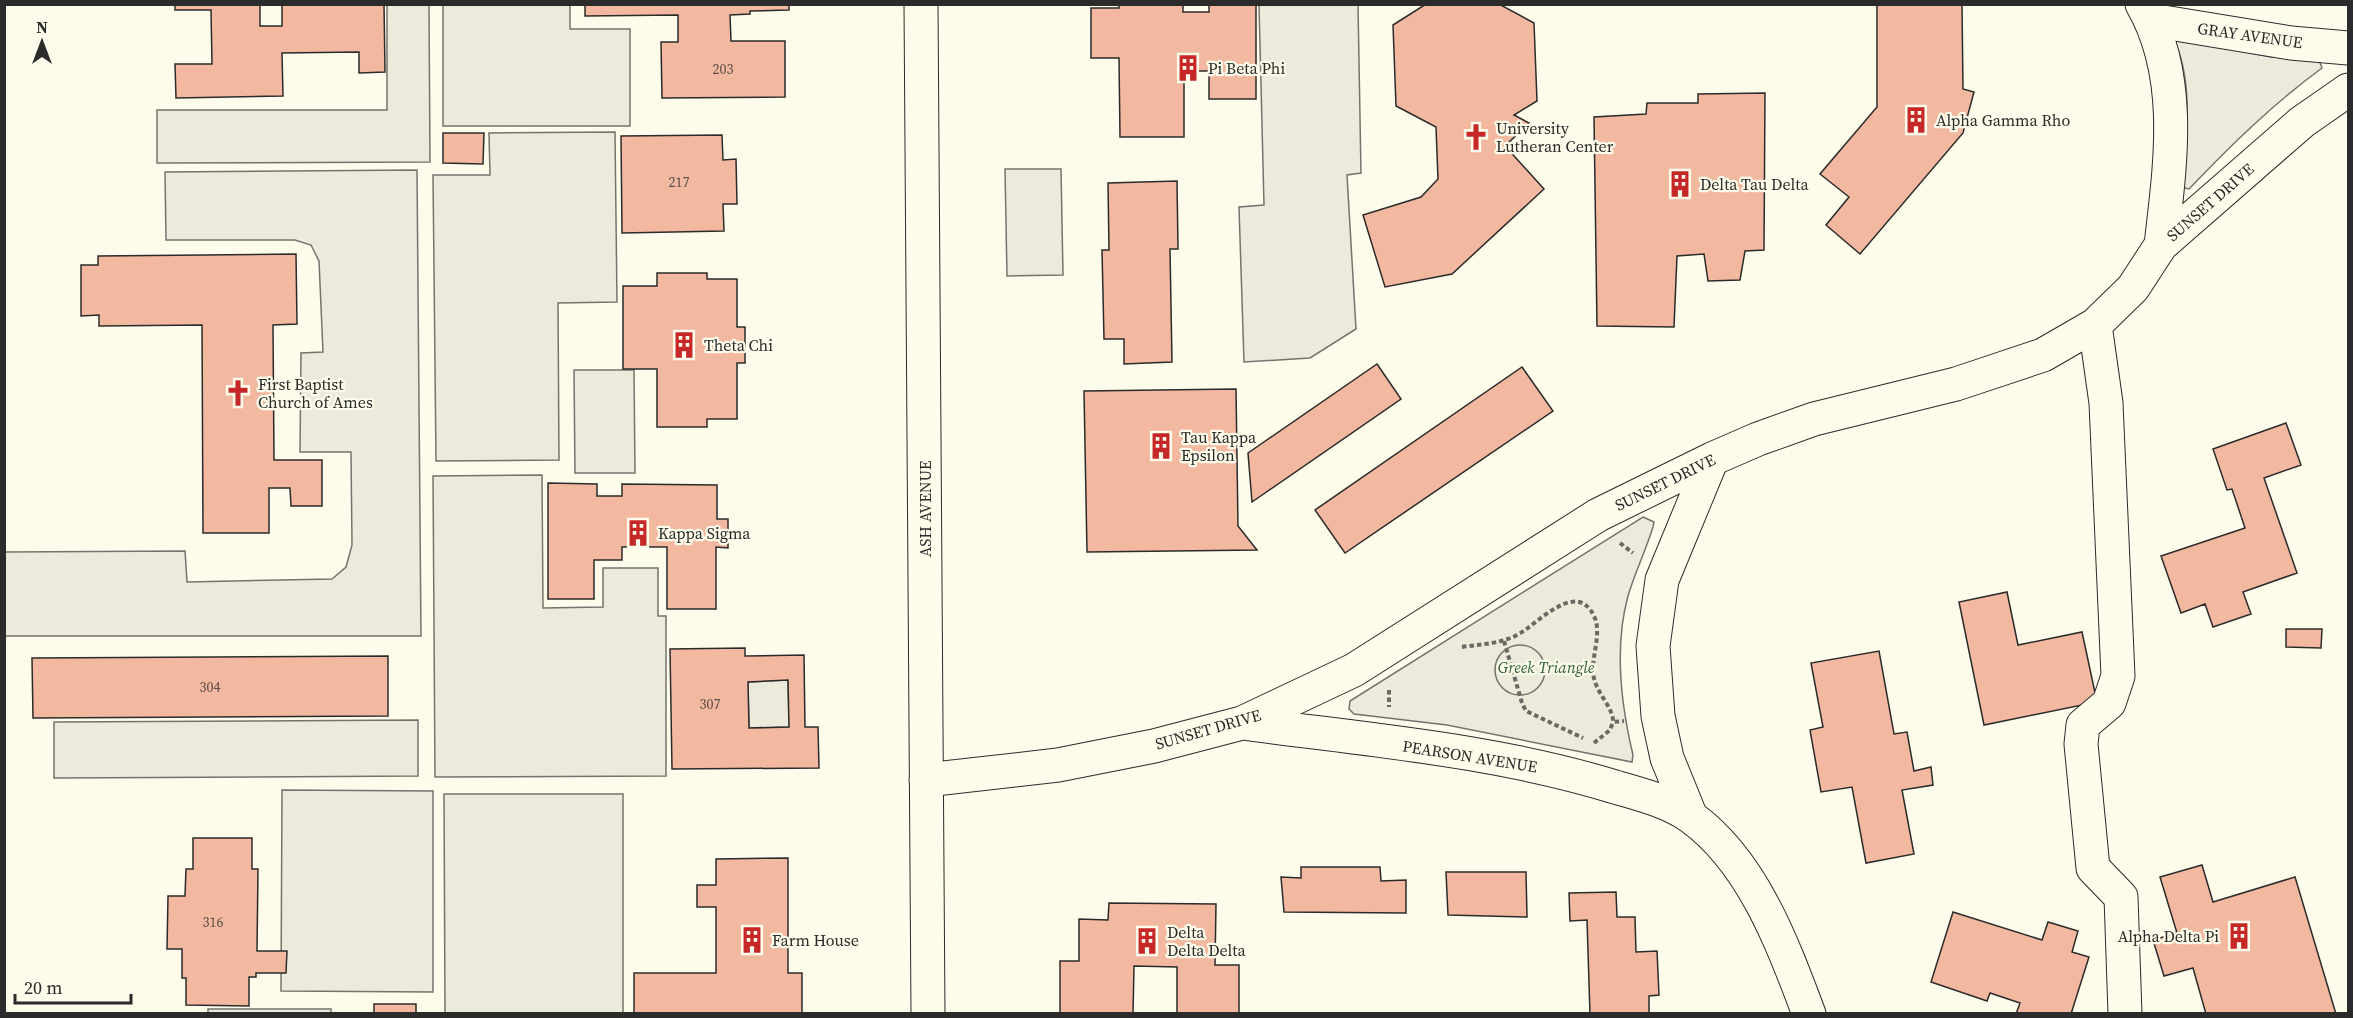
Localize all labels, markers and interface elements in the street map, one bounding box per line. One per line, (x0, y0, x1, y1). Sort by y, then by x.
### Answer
north arrow (12, 12, 72, 72)
text: N (36, 16, 48, 38)
street label: GRAY AVENUE (2196, 17, 2304, 53)
building icon: Pi Beta Phi (1173, 53, 1203, 83)
place label: Pi Beta Phi (1208, 57, 1285, 79)
house number: 203 (713, 59, 734, 79)
building icon: Alpha Gamma Rho (1901, 105, 1931, 135)
place label: Alpha Gamma Rho (1936, 109, 2070, 131)
place label: University Lutheran Center (1496, 117, 1614, 157)
church icon: University Lutheran Center (1461, 122, 1491, 152)
street label: SUNSET DRIVE (2162, 158, 2259, 246)
building icon: Delta Tau Delta (1665, 169, 1695, 199)
house number: 217 (669, 172, 690, 192)
place label: Delta Tau Delta (1700, 173, 1809, 195)
building icon: Theta Chi (669, 330, 699, 360)
place label: Theta Chi (704, 334, 773, 356)
place label: First Baptist Church of Ames (258, 373, 373, 413)
church icon: First Baptist Church of Ames (223, 378, 253, 408)
place label: Tau Kappa Epsilon (1181, 426, 1257, 466)
building icon: Tau Kappa Epsilon (1146, 431, 1176, 461)
street label: SUNSET DRIVE (1611, 448, 1719, 516)
street label: ASH AVENUE (914, 460, 936, 557)
building icon: Kappa Sigma (623, 518, 653, 548)
place label: Kappa Sigma (658, 522, 751, 544)
park label: Greek Triangle (1498, 656, 1595, 678)
house number: 304 (200, 677, 221, 697)
house number: 307 (700, 694, 721, 714)
street label: SUNSET DRIVE (1152, 703, 1264, 755)
street label: PEARSON AVENUE (1401, 734, 1539, 778)
house number: 316 (203, 912, 224, 932)
place label: Delta Delta Delta (1167, 921, 1247, 961)
building icon: Alpha Delta Pi (2224, 921, 2254, 951)
building icon: Farm House (737, 925, 767, 955)
place label: Alpha Delta Pi (2118, 925, 2219, 947)
building icon: Delta Delta Delta (1132, 926, 1162, 956)
place label: Farm House (772, 929, 859, 951)
scale bar (15, 967, 130, 1005)
text: 20 m (24, 975, 62, 1000)

